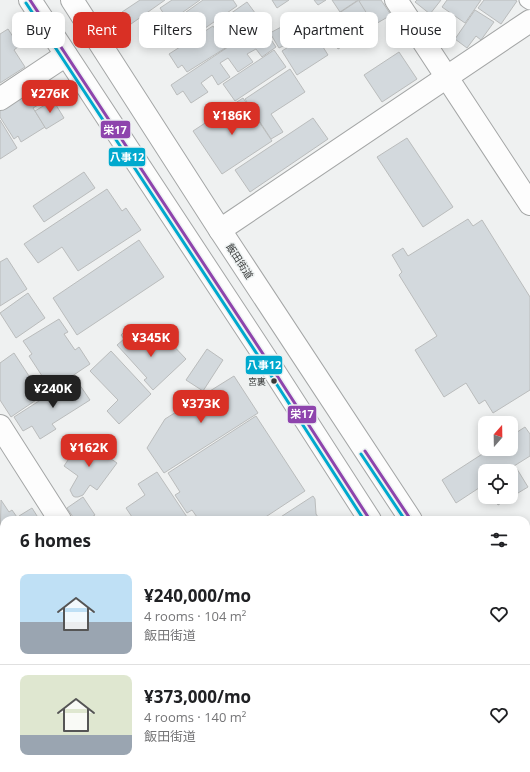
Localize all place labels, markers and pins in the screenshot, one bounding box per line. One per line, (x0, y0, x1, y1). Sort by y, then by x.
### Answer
pin: ¥276K (22, 80, 78, 114)
pin: ¥186K (204, 102, 260, 136)
pin: ¥345K (123, 324, 179, 358)
pin: ¥240K (25, 375, 81, 409)
place label: 宮裏 (248, 375, 266, 388)
marker: 宮裏 (269, 376, 279, 386)
pin: ¥373K (173, 390, 229, 424)
pin: ¥162K (61, 434, 117, 468)

